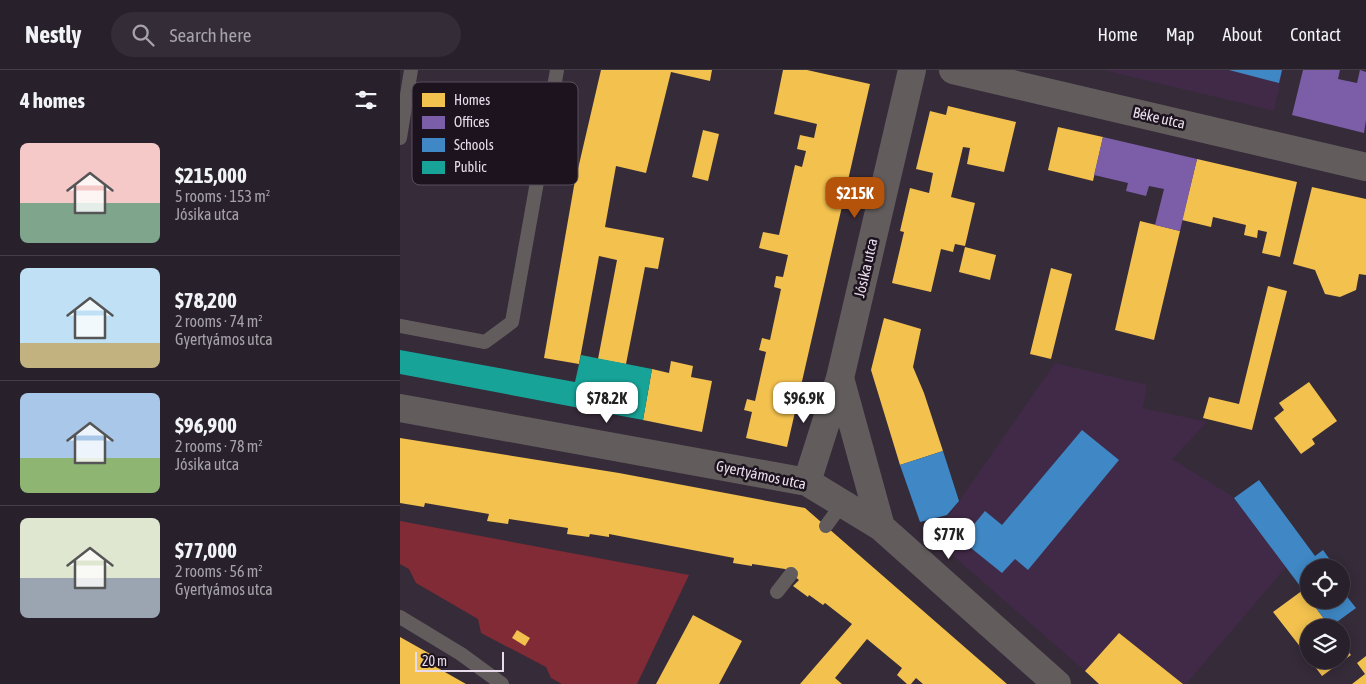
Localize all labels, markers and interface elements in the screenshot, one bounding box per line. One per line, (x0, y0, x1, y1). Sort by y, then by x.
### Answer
search box (111, 12, 461, 57)
text: Nestly (25, 21, 81, 48)
icon: search (129, 21, 157, 49)
text: Search here (169, 24, 251, 46)
text: Home (1098, 24, 1138, 45)
text: Map (1166, 24, 1195, 45)
text: About (1223, 24, 1262, 45)
text: Contact (1290, 24, 1341, 45)
legend (412, 82, 578, 185)
icon: filters (352, 86, 380, 114)
text: 4 homes (20, 88, 85, 112)
text: Homes (454, 92, 490, 108)
street label: Béke utca (1131, 103, 1187, 132)
text: Offices (454, 114, 490, 130)
text: Schools (454, 137, 494, 153)
text: Public (454, 159, 487, 175)
icon: home (60, 163, 120, 223)
text: $215,000 (175, 163, 247, 187)
pin: $215K (820, 176, 890, 219)
text: $215K (836, 184, 874, 202)
text: 5 rooms · 153 m² (175, 187, 270, 205)
text: Jósika utca (175, 205, 239, 223)
street label: Jósika utca (850, 237, 881, 299)
icon: home (60, 288, 120, 348)
text: $78,200 (175, 288, 237, 312)
text: 2 rooms · 74 m² (175, 312, 263, 330)
text: Gyertyámos utca (175, 330, 273, 348)
pin: $78.2K (566, 382, 648, 424)
pin: $96.9K (763, 382, 845, 424)
text: $78.2K (587, 389, 627, 407)
text: $96.9K (784, 389, 824, 407)
icon: home (60, 413, 120, 473)
text: $96,900 (175, 413, 237, 437)
text: 2 rooms · 78 m² (175, 437, 263, 455)
text: Jósika utca (175, 455, 239, 473)
street label: Gyertyámos utca (715, 457, 808, 492)
pin: $77K (919, 518, 979, 560)
text: $77K (934, 525, 964, 543)
icon: home (60, 538, 120, 598)
text: $77,000 (175, 538, 237, 562)
map controls (1300, 559, 1350, 669)
button: locate (1300, 559, 1350, 609)
text: 2 rooms · 56 m² (175, 562, 263, 580)
text: Gyertyámos utca (175, 580, 273, 598)
button: layers (1300, 619, 1350, 669)
scale bar (415, 649, 504, 672)
text: 20 m (422, 653, 447, 669)

